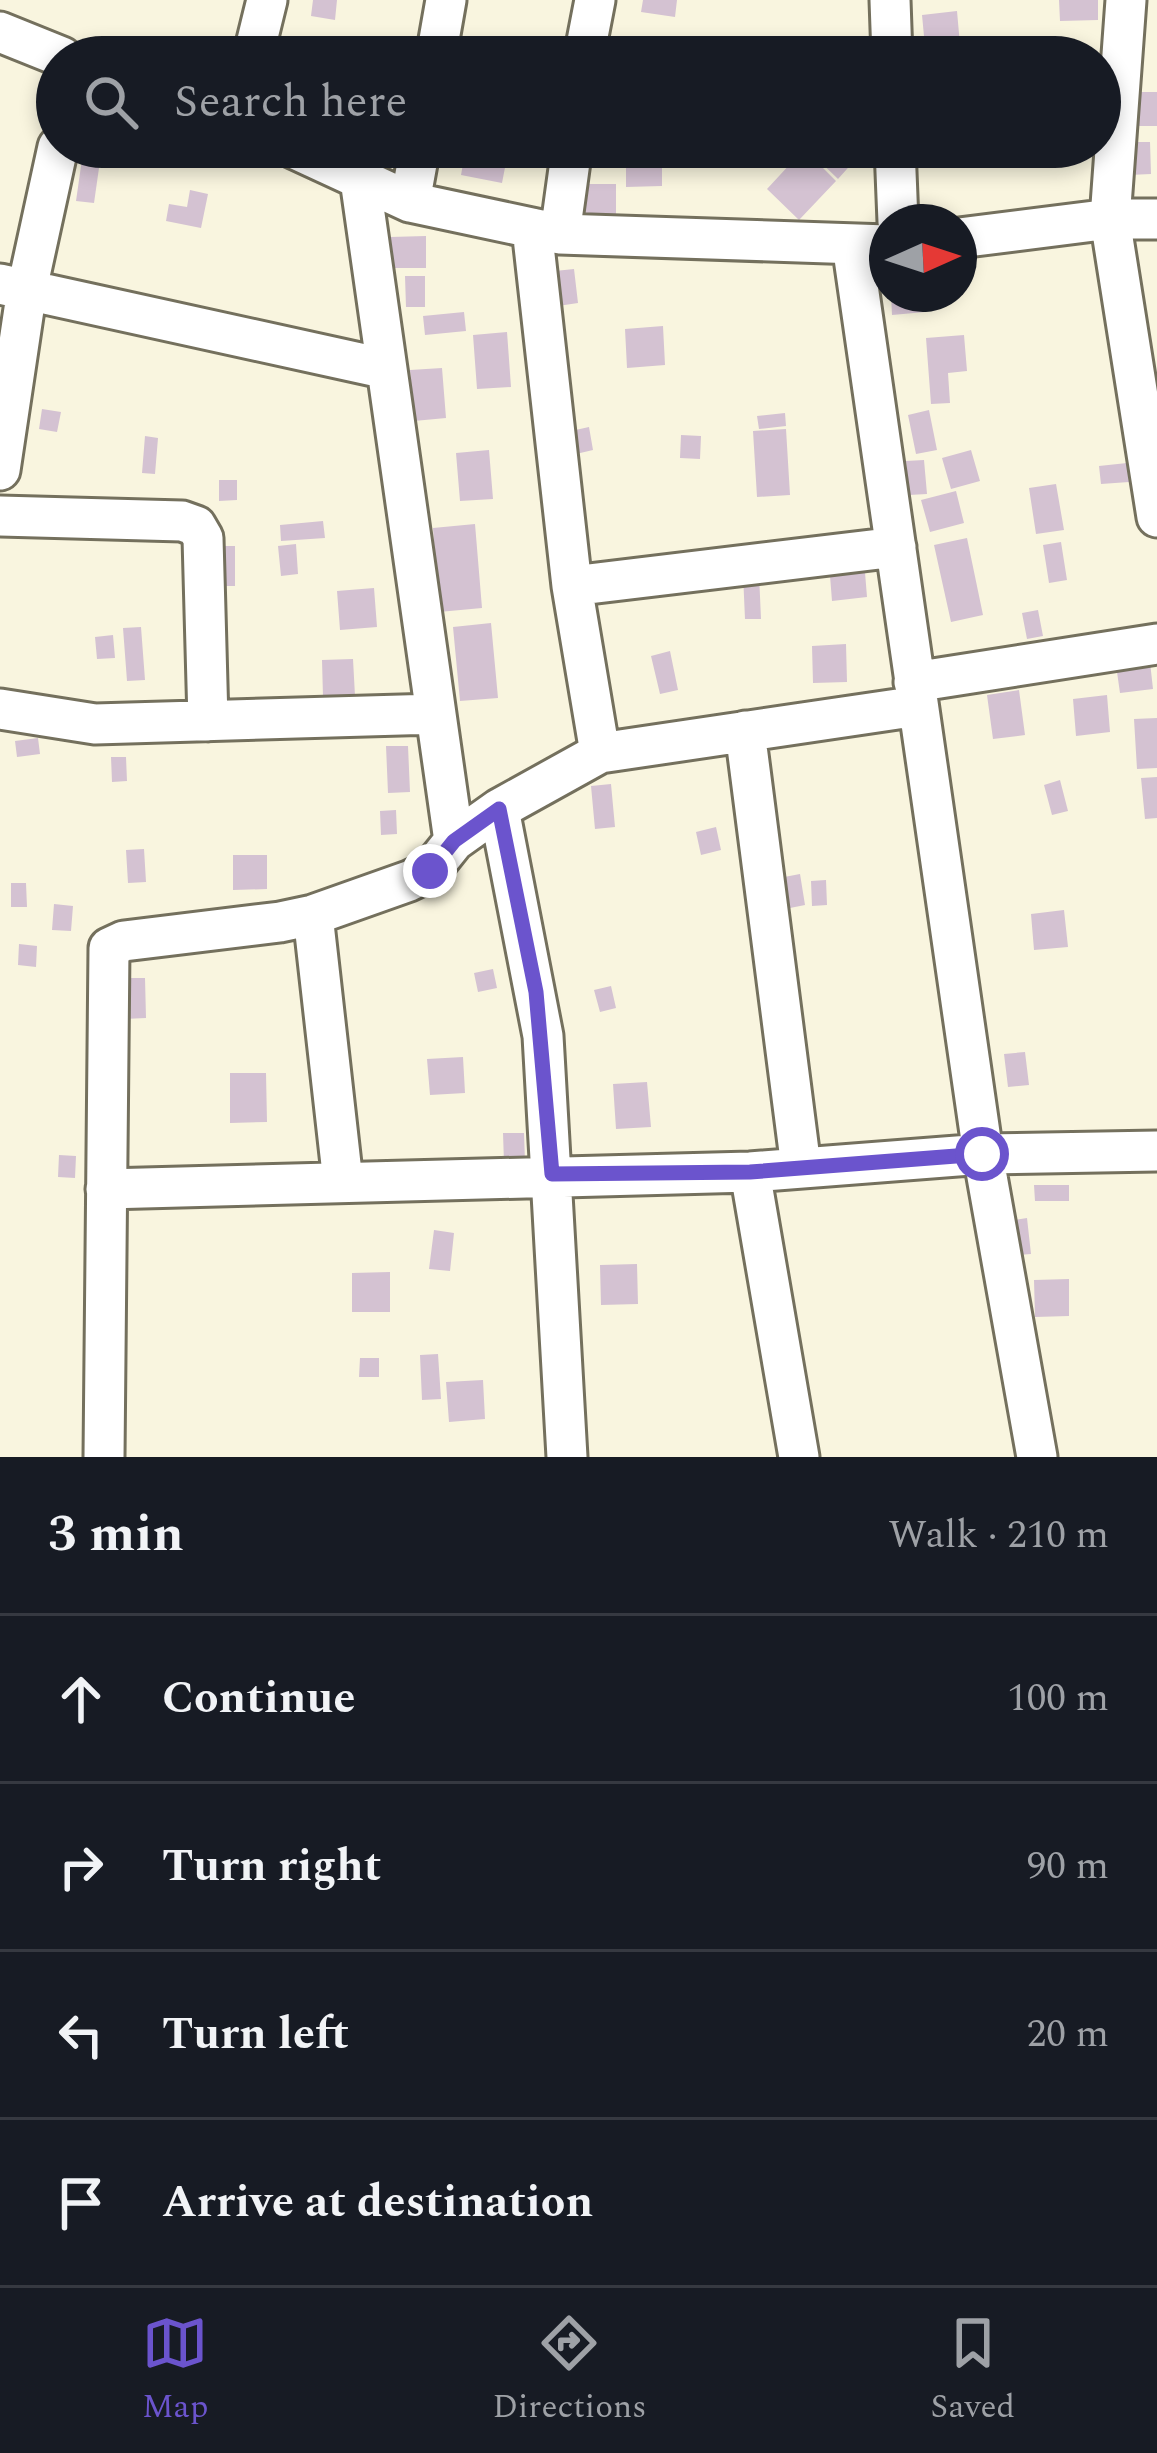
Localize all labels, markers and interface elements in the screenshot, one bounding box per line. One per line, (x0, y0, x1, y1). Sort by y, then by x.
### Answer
search box (36, 36, 1121, 168)
text: Search here (174, 68, 407, 137)
icon: search (78, 69, 144, 135)
north arrow (869, 204, 977, 312)
route end (403, 844, 457, 898)
route start (955, 1127, 1009, 1181)
text: 3 min (48, 1496, 184, 1574)
text: Walk · 210 m (888, 1506, 1109, 1565)
text: Continue (162, 1664, 355, 1733)
icon: ahead (48, 1666, 114, 1732)
text: 100 m (1007, 1669, 1109, 1728)
text: Turn right (162, 1832, 381, 1901)
icon: right (48, 1834, 114, 1900)
text: 90 m (1027, 1837, 1109, 1896)
text: Turn left (162, 2000, 349, 2069)
icon: left (48, 2002, 114, 2068)
text: 20 m (1027, 2005, 1109, 2064)
text: Arrive at destination (162, 2168, 593, 2237)
icon: arrive (48, 2170, 114, 2236)
tab: Map (142, 2310, 208, 2432)
tab: Directions (492, 2310, 646, 2432)
tab: Saved (930, 2310, 1015, 2432)

